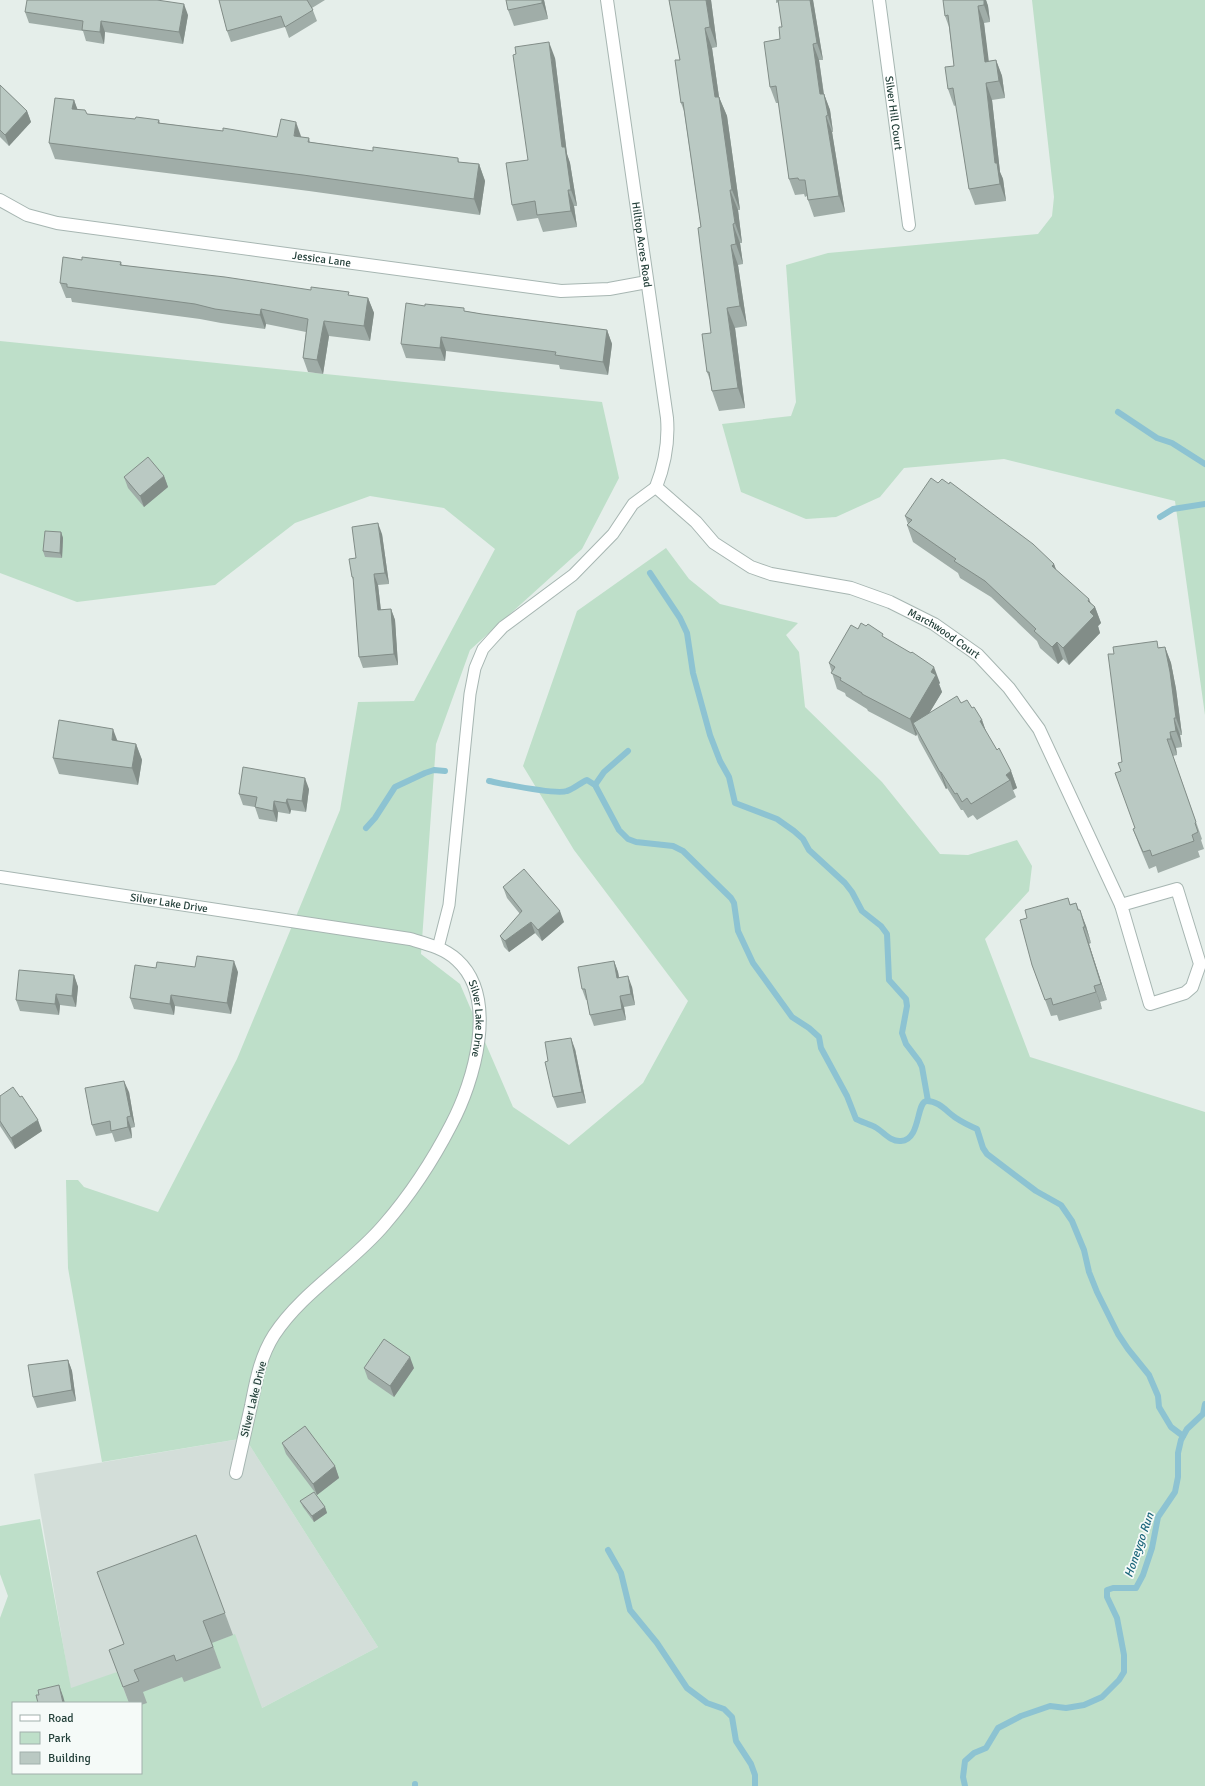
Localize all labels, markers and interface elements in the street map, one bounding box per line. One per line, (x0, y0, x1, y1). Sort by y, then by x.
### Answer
street label: Silver Hill Court (882, 75, 905, 151)
street label: Hilltop Acres Road (629, 201, 654, 288)
street label: Jessica Lane (291, 249, 352, 270)
street label: Marchwood Court (905, 606, 982, 661)
street label: Silver Lake Drive (129, 891, 209, 915)
street label: Silver Lake Drive (465, 978, 486, 1058)
street label: Silver Lake Drive (238, 1360, 269, 1439)
water label: Honeygo Run (1121, 1510, 1158, 1580)
legend (12, 1702, 142, 1774)
text: Road (48, 1711, 74, 1726)
text: Park (48, 1731, 71, 1746)
text: Building (48, 1751, 91, 1766)

